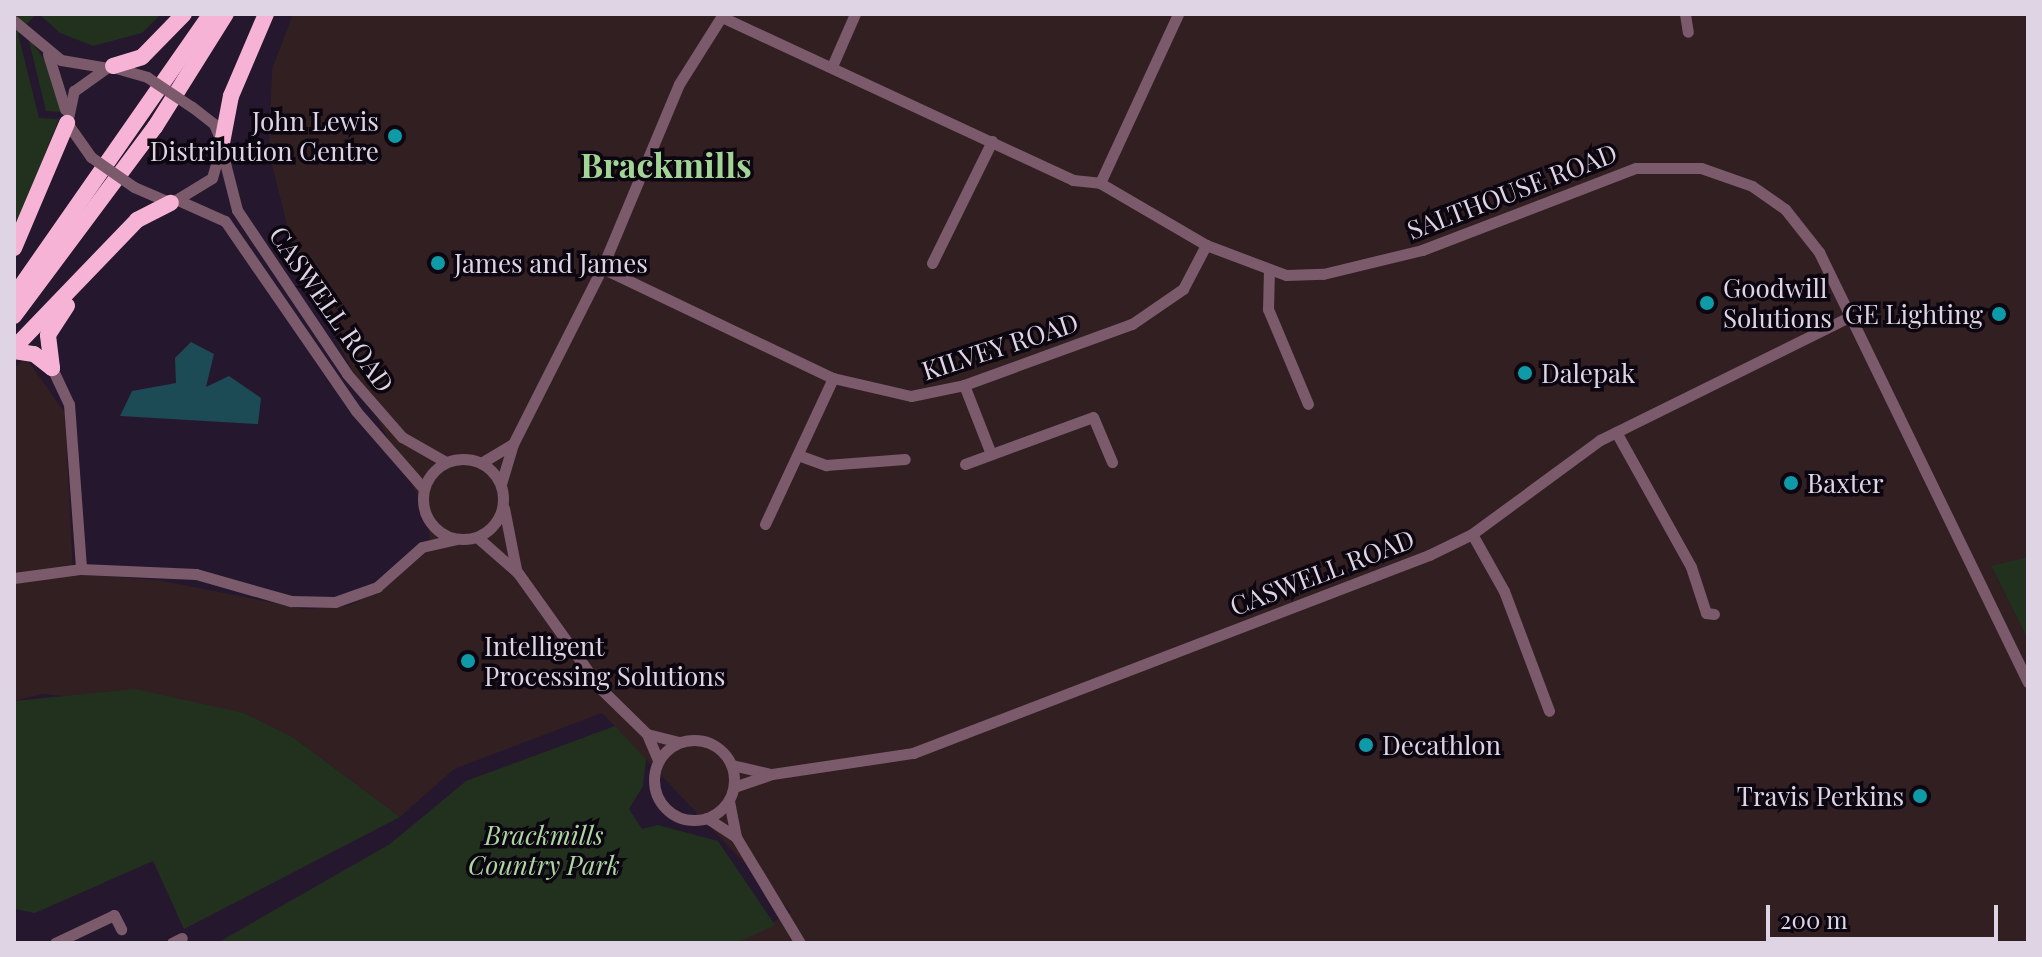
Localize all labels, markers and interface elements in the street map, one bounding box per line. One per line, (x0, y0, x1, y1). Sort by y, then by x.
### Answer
place label: John Lewis Distribution Centre (150, 105, 379, 166)
marker: John Lewis Distribution Centre (386, 127, 404, 145)
street label: SALTHOUSE ROAD (1403, 137, 1621, 245)
district label: Brackmills (580, 145, 752, 185)
street label: CASWELL ROAD (263, 220, 401, 398)
place label: James and James (454, 247, 648, 279)
marker: James and James (429, 254, 447, 272)
place label: Goodwill Solutions (1723, 272, 1832, 334)
marker: Goodwill Solutions (1698, 294, 1716, 312)
place label: GE Lighting (1845, 298, 1983, 330)
marker: GE Lighting (1990, 305, 2008, 323)
street label: KILVEY ROAD (917, 306, 1083, 386)
place label: Dalepak (1541, 357, 1635, 389)
marker: Dalepak (1516, 364, 1534, 382)
place label: Baxter (1807, 467, 1884, 499)
marker: Baxter (1782, 474, 1800, 492)
street label: CASWELL ROAD (1225, 522, 1419, 622)
place label: Intelligent Processing Solutions (484, 630, 725, 692)
marker: Intelligent Processing Solutions (459, 652, 477, 670)
place label: Decathlon (1382, 729, 1501, 761)
marker: Decathlon (1357, 736, 1375, 754)
place label: Travis Perkins (1737, 780, 1904, 812)
marker: Travis Perkins (1911, 787, 1929, 805)
park label: Brackmills Country Park (468, 819, 620, 880)
scale bar (1770, 889, 2002, 939)
text: 200 m (1780, 903, 1848, 935)

